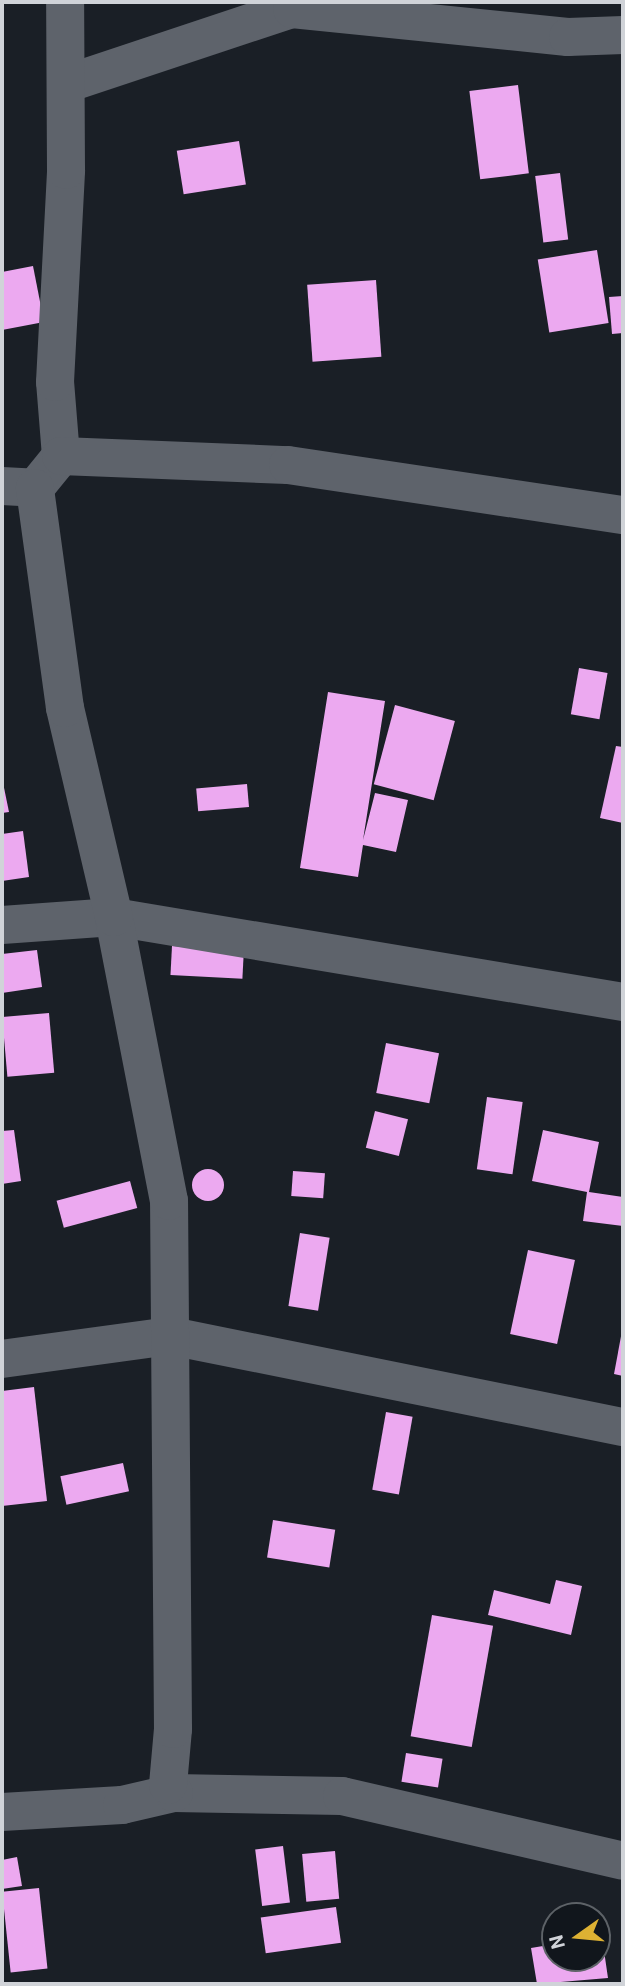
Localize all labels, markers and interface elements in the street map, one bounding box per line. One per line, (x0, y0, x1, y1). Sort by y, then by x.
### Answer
north arrow (541, 1902, 611, 1972)
text: N (544, 1933, 570, 1951)

